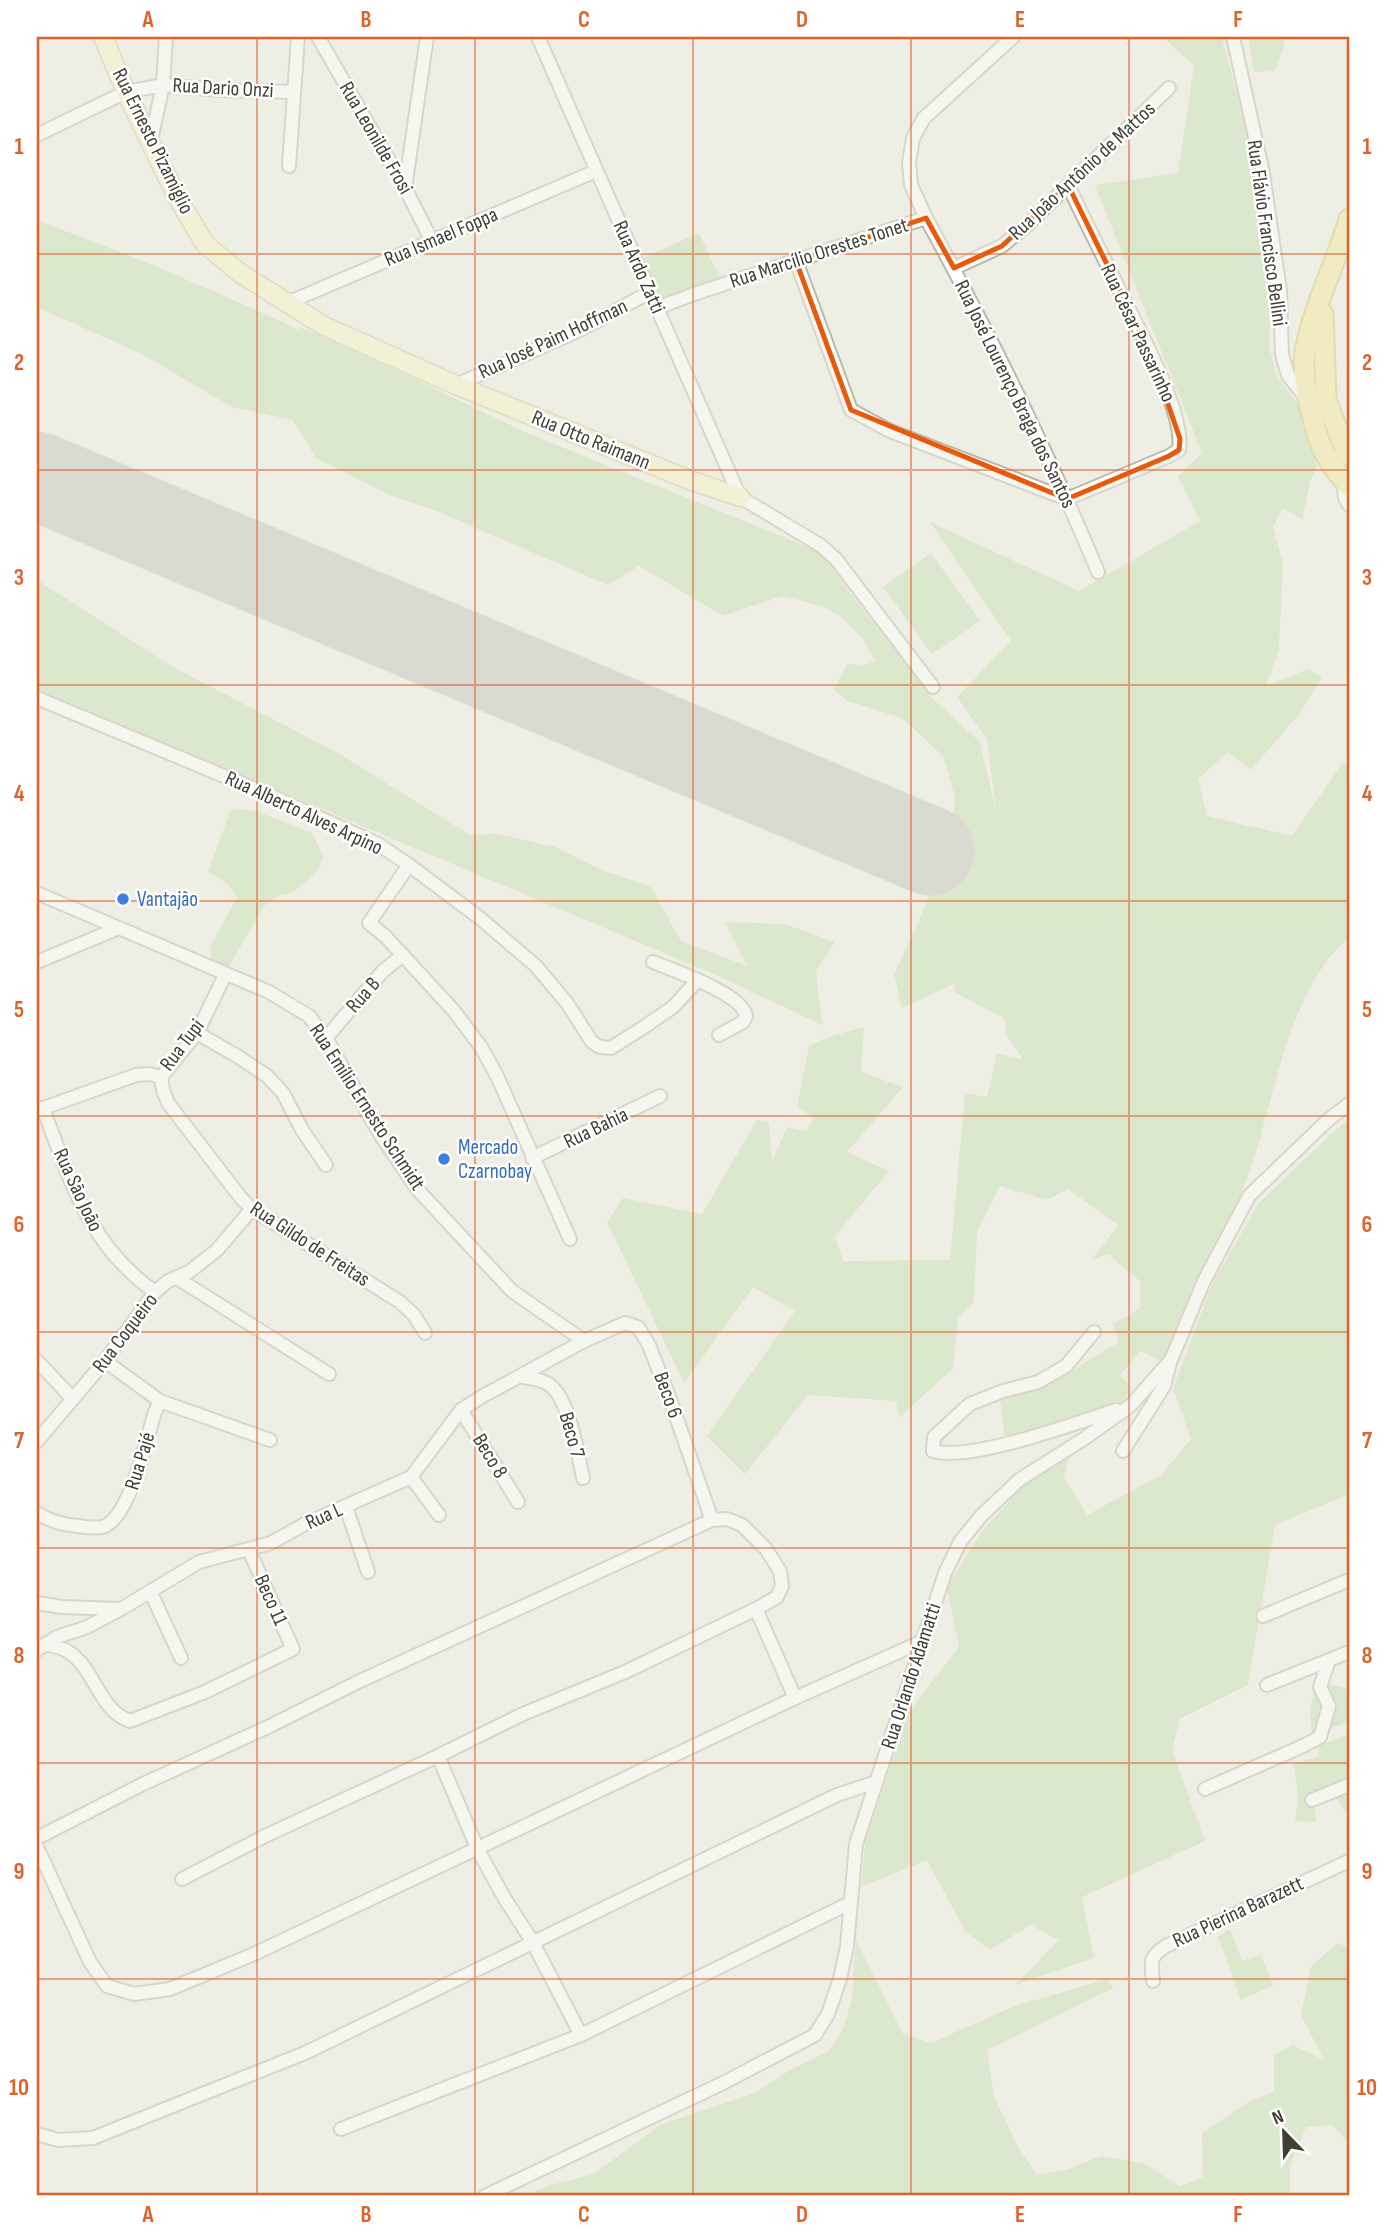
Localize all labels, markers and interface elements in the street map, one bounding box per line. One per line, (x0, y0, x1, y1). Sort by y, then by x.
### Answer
text: A (142, 6, 155, 34)
text: B (361, 6, 372, 34)
text: C (578, 6, 590, 34)
text: D (796, 6, 808, 34)
text: E (1015, 6, 1025, 34)
text: F (1233, 6, 1243, 34)
street label: Rua Ernesto Pizamiglio (107, 64, 199, 218)
street label: Rua Dario Onzi (172, 73, 274, 103)
street label: Rua Leonilde Frosi (334, 77, 418, 199)
street label: Rua João Antônio de Mattos (1003, 97, 1161, 245)
text: 1 (14, 133, 24, 161)
text: 1 (1362, 133, 1372, 161)
street label: Rua Flávio Francisco Bellini (1242, 138, 1292, 328)
street label: Rua Ismael Foppa (381, 202, 501, 272)
street label: Rua Marcílio Orestes Tonet (727, 212, 911, 294)
street label: Rua Ardo Zatti (607, 217, 671, 317)
street label: Rua César Passarinho (1095, 260, 1181, 406)
street label: Rua José Lourenço Braga dos Santos (949, 276, 1081, 512)
street label: Rua José Paim Hoffman (474, 294, 632, 384)
text: 2 (14, 349, 24, 377)
text: 2 (1362, 349, 1372, 377)
street label: Rua Otto Raimann (528, 405, 654, 475)
text: 3 (14, 564, 24, 592)
text: 3 (1362, 564, 1372, 592)
street label: Rua Alberto Alves Arpino (221, 766, 387, 860)
text: 4 (14, 780, 25, 808)
text: 4 (1362, 780, 1373, 808)
place label: Vantajão (137, 887, 198, 912)
marker: Vantajão (115, 891, 131, 907)
street label: Rua B (341, 972, 385, 1018)
text: 5 (14, 996, 24, 1024)
text: 5 (1362, 996, 1372, 1024)
street label: Rua Tupi (154, 1014, 210, 1076)
street label: Rua Emílio Ernesto Schmidt (304, 1019, 430, 1195)
street label: Rua Bahia (560, 1102, 632, 1154)
place label: Mercado Czarnobay (458, 1135, 532, 1184)
street label: Rua São João (48, 1144, 108, 1236)
marker: Mercado Czarnobay (436, 1151, 452, 1167)
street label: Rua Gildo de Freitas (246, 1196, 374, 1292)
text: 6 (14, 1211, 24, 1239)
text: 6 (1362, 1211, 1372, 1239)
street label: Rua Coqueiro (87, 1288, 163, 1378)
street label: Beco 6 (648, 1368, 688, 1422)
street label: Beco 7 (554, 1409, 591, 1461)
text: 7 (14, 1427, 24, 1455)
text: 7 (1362, 1427, 1372, 1455)
street label: Rua Pajé (119, 1429, 161, 1493)
street label: Beco 8 (467, 1429, 513, 1483)
street label: Rua L (302, 1497, 346, 1535)
street label: Beco 11 (249, 1571, 293, 1630)
street label: Rua Orlando Adamatti (876, 1600, 946, 1752)
text: 8 (14, 1642, 25, 1670)
text: 8 (1362, 1642, 1373, 1670)
text: 9 (14, 1858, 24, 1886)
text: 9 (1362, 1858, 1372, 1886)
street label: Rua Pierina Barazett (1169, 1871, 1307, 1953)
text: 10 (9, 2074, 29, 2102)
text: 10 (1357, 2074, 1377, 2102)
north arrow (1250, 2096, 1320, 2166)
text: N (1269, 2105, 1287, 2130)
text: A (142, 2201, 155, 2229)
text: B (361, 2201, 372, 2229)
text: C (578, 2201, 590, 2229)
text: D (796, 2201, 808, 2229)
text: E (1015, 2201, 1025, 2229)
text: F (1233, 2201, 1243, 2229)

